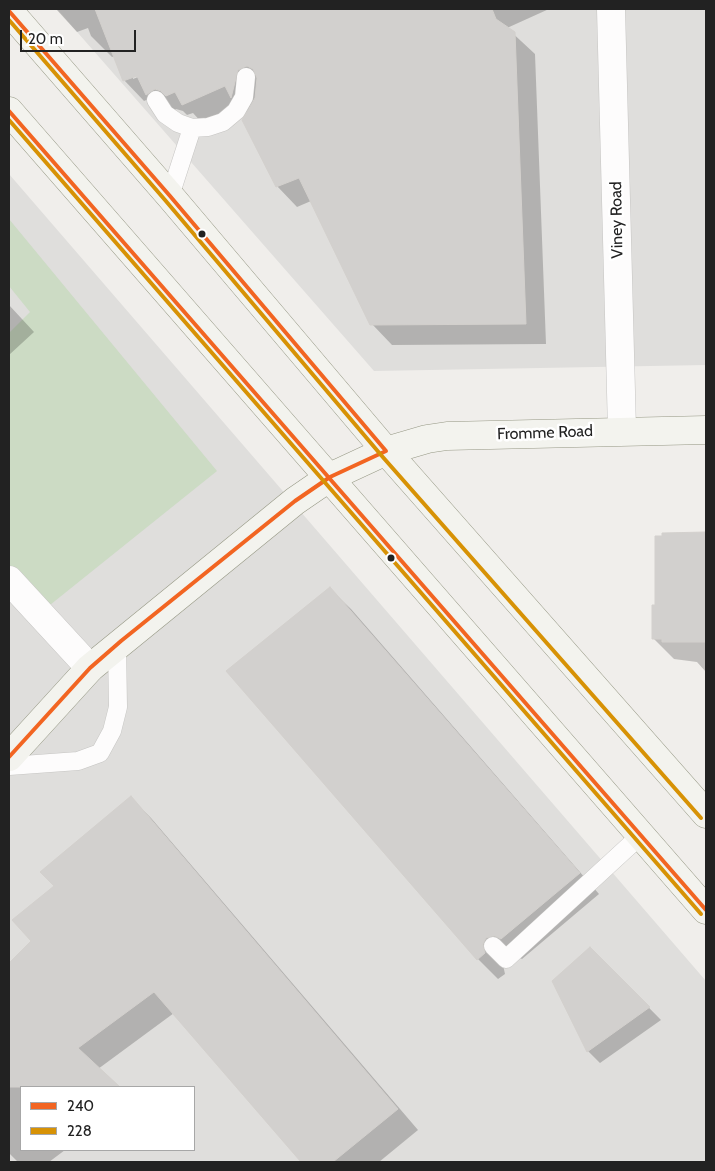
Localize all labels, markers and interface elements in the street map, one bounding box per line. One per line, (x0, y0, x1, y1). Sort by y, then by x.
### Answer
scale bar (22, 20, 139, 52)
text: 20 m (28, 30, 63, 48)
street label: Viney Road (607, 181, 627, 259)
unlabelled marker (197, 229, 207, 239)
street label: Fromme Road (497, 422, 593, 444)
unlabelled marker (386, 553, 396, 563)
legend (20, 1086, 195, 1151)
text: 240 (67, 1097, 94, 1115)
text: 228 (67, 1122, 92, 1140)

